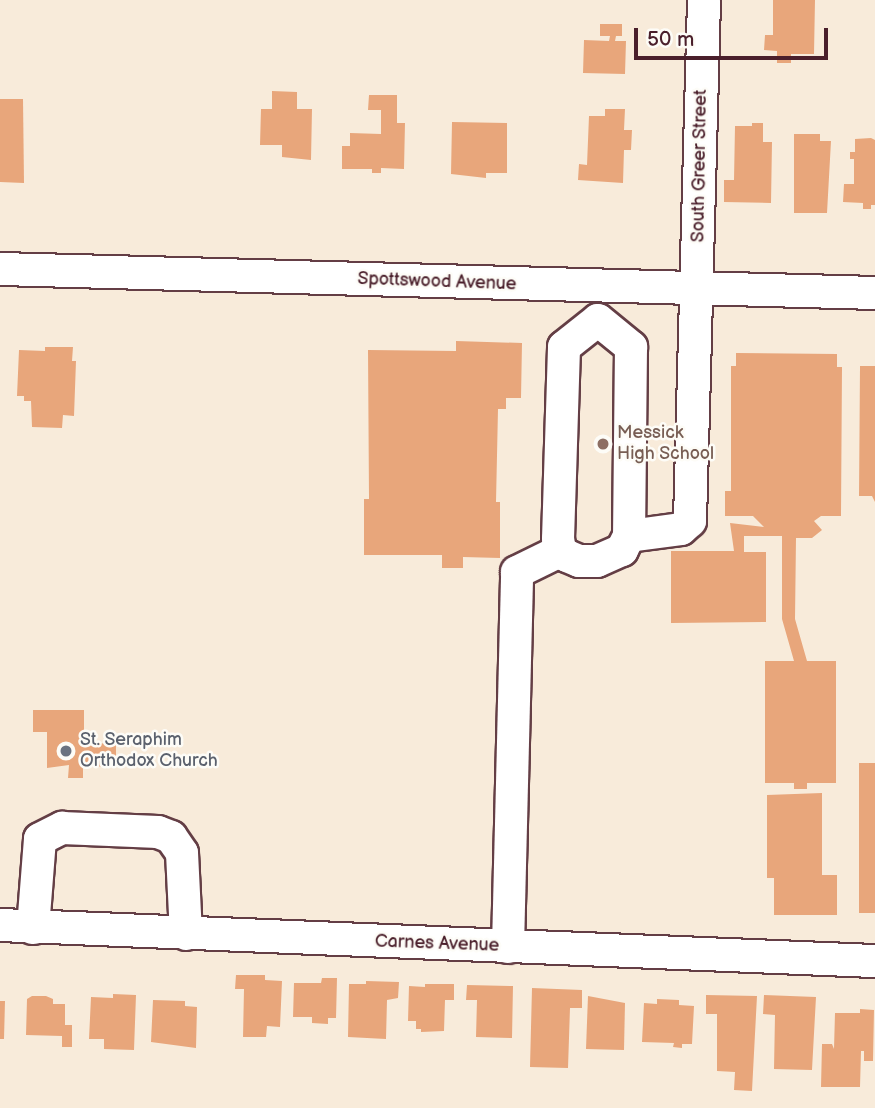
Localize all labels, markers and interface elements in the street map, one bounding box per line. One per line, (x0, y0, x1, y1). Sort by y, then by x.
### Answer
scale bar (637, 14, 831, 58)
text: 50 m (647, 27, 694, 52)
street label: South Greer Street (688, 89, 712, 243)
street label: Spottswood Avenue (357, 268, 517, 296)
place label: Messick High School (617, 423, 714, 466)
marker: Messick High School (595, 436, 611, 452)
place label: St. Seraphim Orthodox Church (80, 730, 218, 772)
marker: St. Seraphim Orthodox Church (58, 743, 74, 759)
street label: Carnes Avenue (374, 931, 500, 957)

